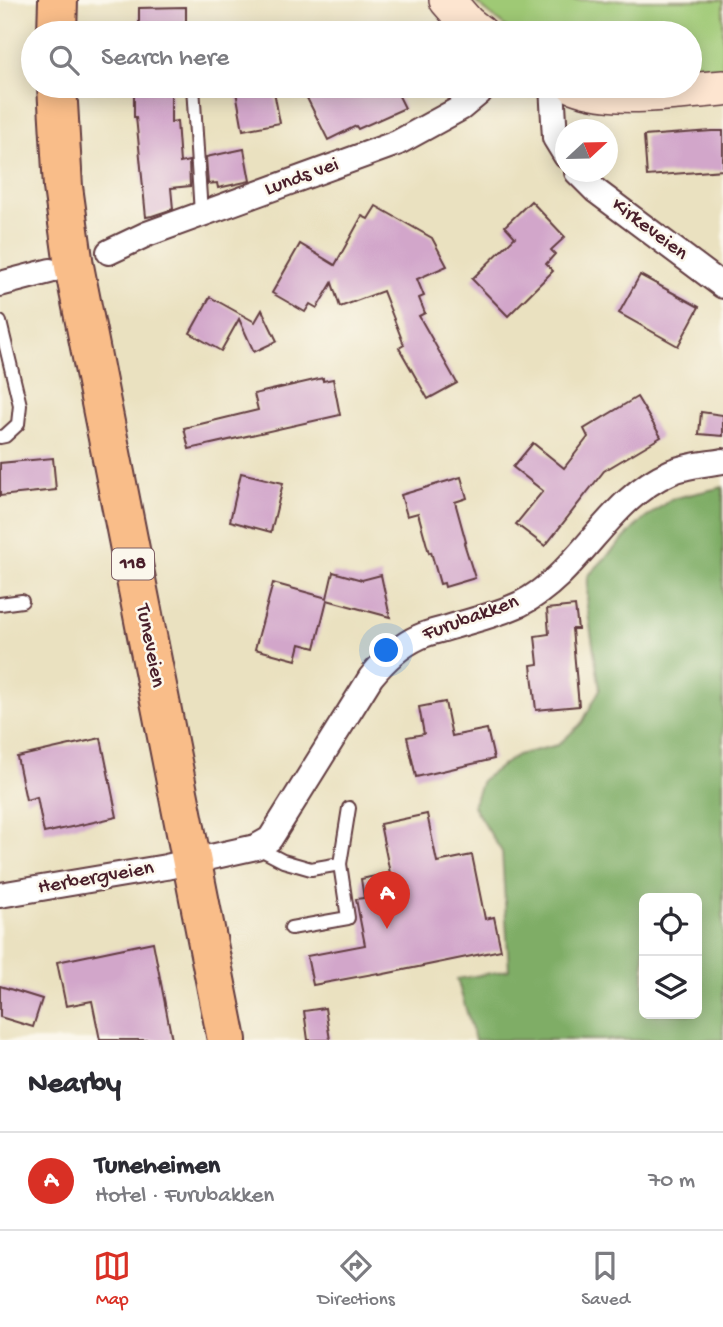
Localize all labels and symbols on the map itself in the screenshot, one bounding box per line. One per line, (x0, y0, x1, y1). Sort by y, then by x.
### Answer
north arrow (555, 119, 618, 182)
street label: Lunds vei (261, 153, 343, 203)
street label: Kirkeveien (606, 193, 692, 267)
road number: 118 (112, 548, 154, 580)
street label: Furubakken (419, 590, 522, 648)
street label: Tuneveien (129, 601, 169, 690)
your location (369, 633, 403, 667)
street label: Herbergveien (36, 857, 156, 901)
pin: A (364, 871, 410, 929)

